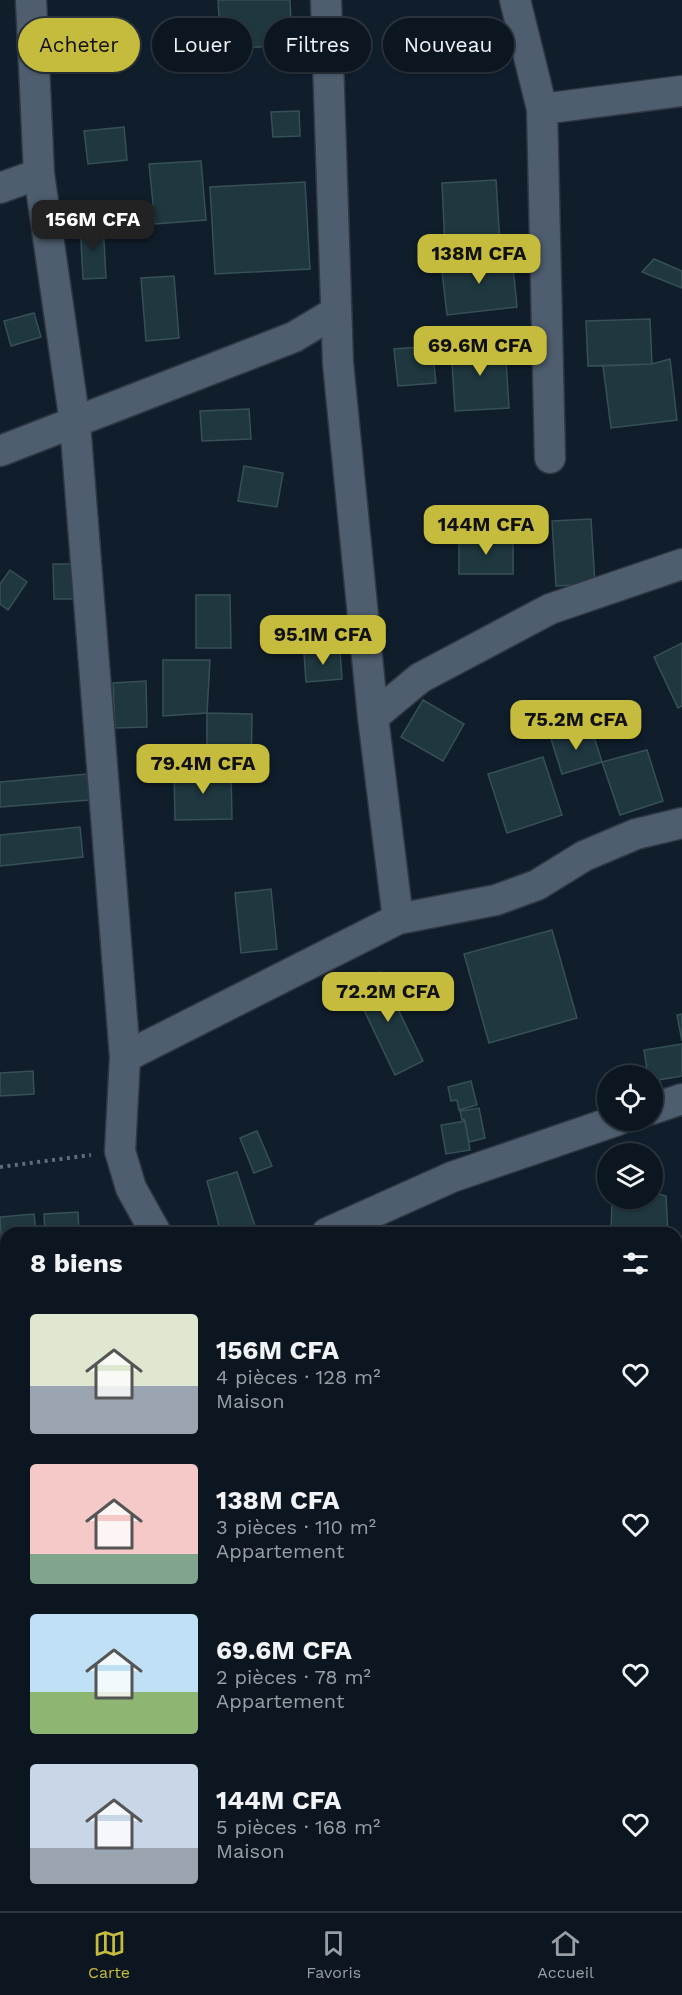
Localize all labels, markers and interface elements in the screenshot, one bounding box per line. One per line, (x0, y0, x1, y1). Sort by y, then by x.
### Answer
chip: Acheter (18, 18, 140, 72)
chip: Louer (152, 18, 252, 72)
chip: Filtres (264, 18, 371, 72)
chip: Nouveau (383, 18, 514, 72)
pin: 156M CFA (31, 200, 155, 251)
text: 156M CFA (46, 207, 140, 231)
pin: 138M CFA (417, 234, 541, 285)
text: 138M CFA (431, 241, 527, 265)
pin: 69.6M CFA (411, 326, 549, 377)
text: 69.6M CFA (428, 333, 532, 357)
pin: 144M CFA (424, 505, 548, 556)
text: 144M CFA (438, 512, 534, 536)
pin: 95.1M CFA (254, 615, 392, 666)
text: 95.1M CFA (274, 622, 372, 646)
pin: 75.2M CFA (507, 700, 645, 751)
text: 75.2M CFA (524, 707, 628, 731)
pin: 79.4M CFA (134, 744, 272, 795)
text: 79.4M CFA (150, 751, 256, 775)
pin: 72.2M CFA (319, 972, 457, 1023)
text: 72.2M CFA (336, 979, 440, 1003)
map controls (597, 1065, 663, 1209)
button: locate (597, 1065, 663, 1131)
button: layers (597, 1143, 663, 1209)
icon: filters (619, 1247, 652, 1280)
text: 8 biens (30, 1248, 123, 1278)
text: 156M CFA (216, 1335, 339, 1365)
icon: home (78, 1338, 150, 1410)
icon: heart (619, 1358, 652, 1391)
text: 4 pièces · 128 m² (216, 1365, 380, 1389)
text: Maison (216, 1389, 285, 1413)
text: 138M CFA (216, 1485, 340, 1515)
icon: home (78, 1488, 150, 1560)
icon: heart (619, 1508, 652, 1541)
text: 3 pièces · 110 m² (216, 1515, 376, 1539)
text: Appartement (216, 1539, 344, 1563)
text: 69.6M CFA (216, 1635, 352, 1665)
icon: home (78, 1638, 150, 1710)
icon: heart (619, 1658, 652, 1691)
text: 2 pièces · 78 m² (216, 1665, 371, 1689)
text: Appartement (216, 1689, 344, 1713)
text: 144M CFA (216, 1785, 341, 1815)
icon: home (78, 1788, 150, 1860)
icon: heart (619, 1808, 652, 1841)
text: 5 pièces · 168 m² (216, 1815, 380, 1839)
text: Maison (216, 1839, 285, 1863)
tab: Carte (88, 1927, 130, 1982)
tab: Favoris (306, 1927, 361, 1982)
tab: Accueil (537, 1927, 594, 1982)

